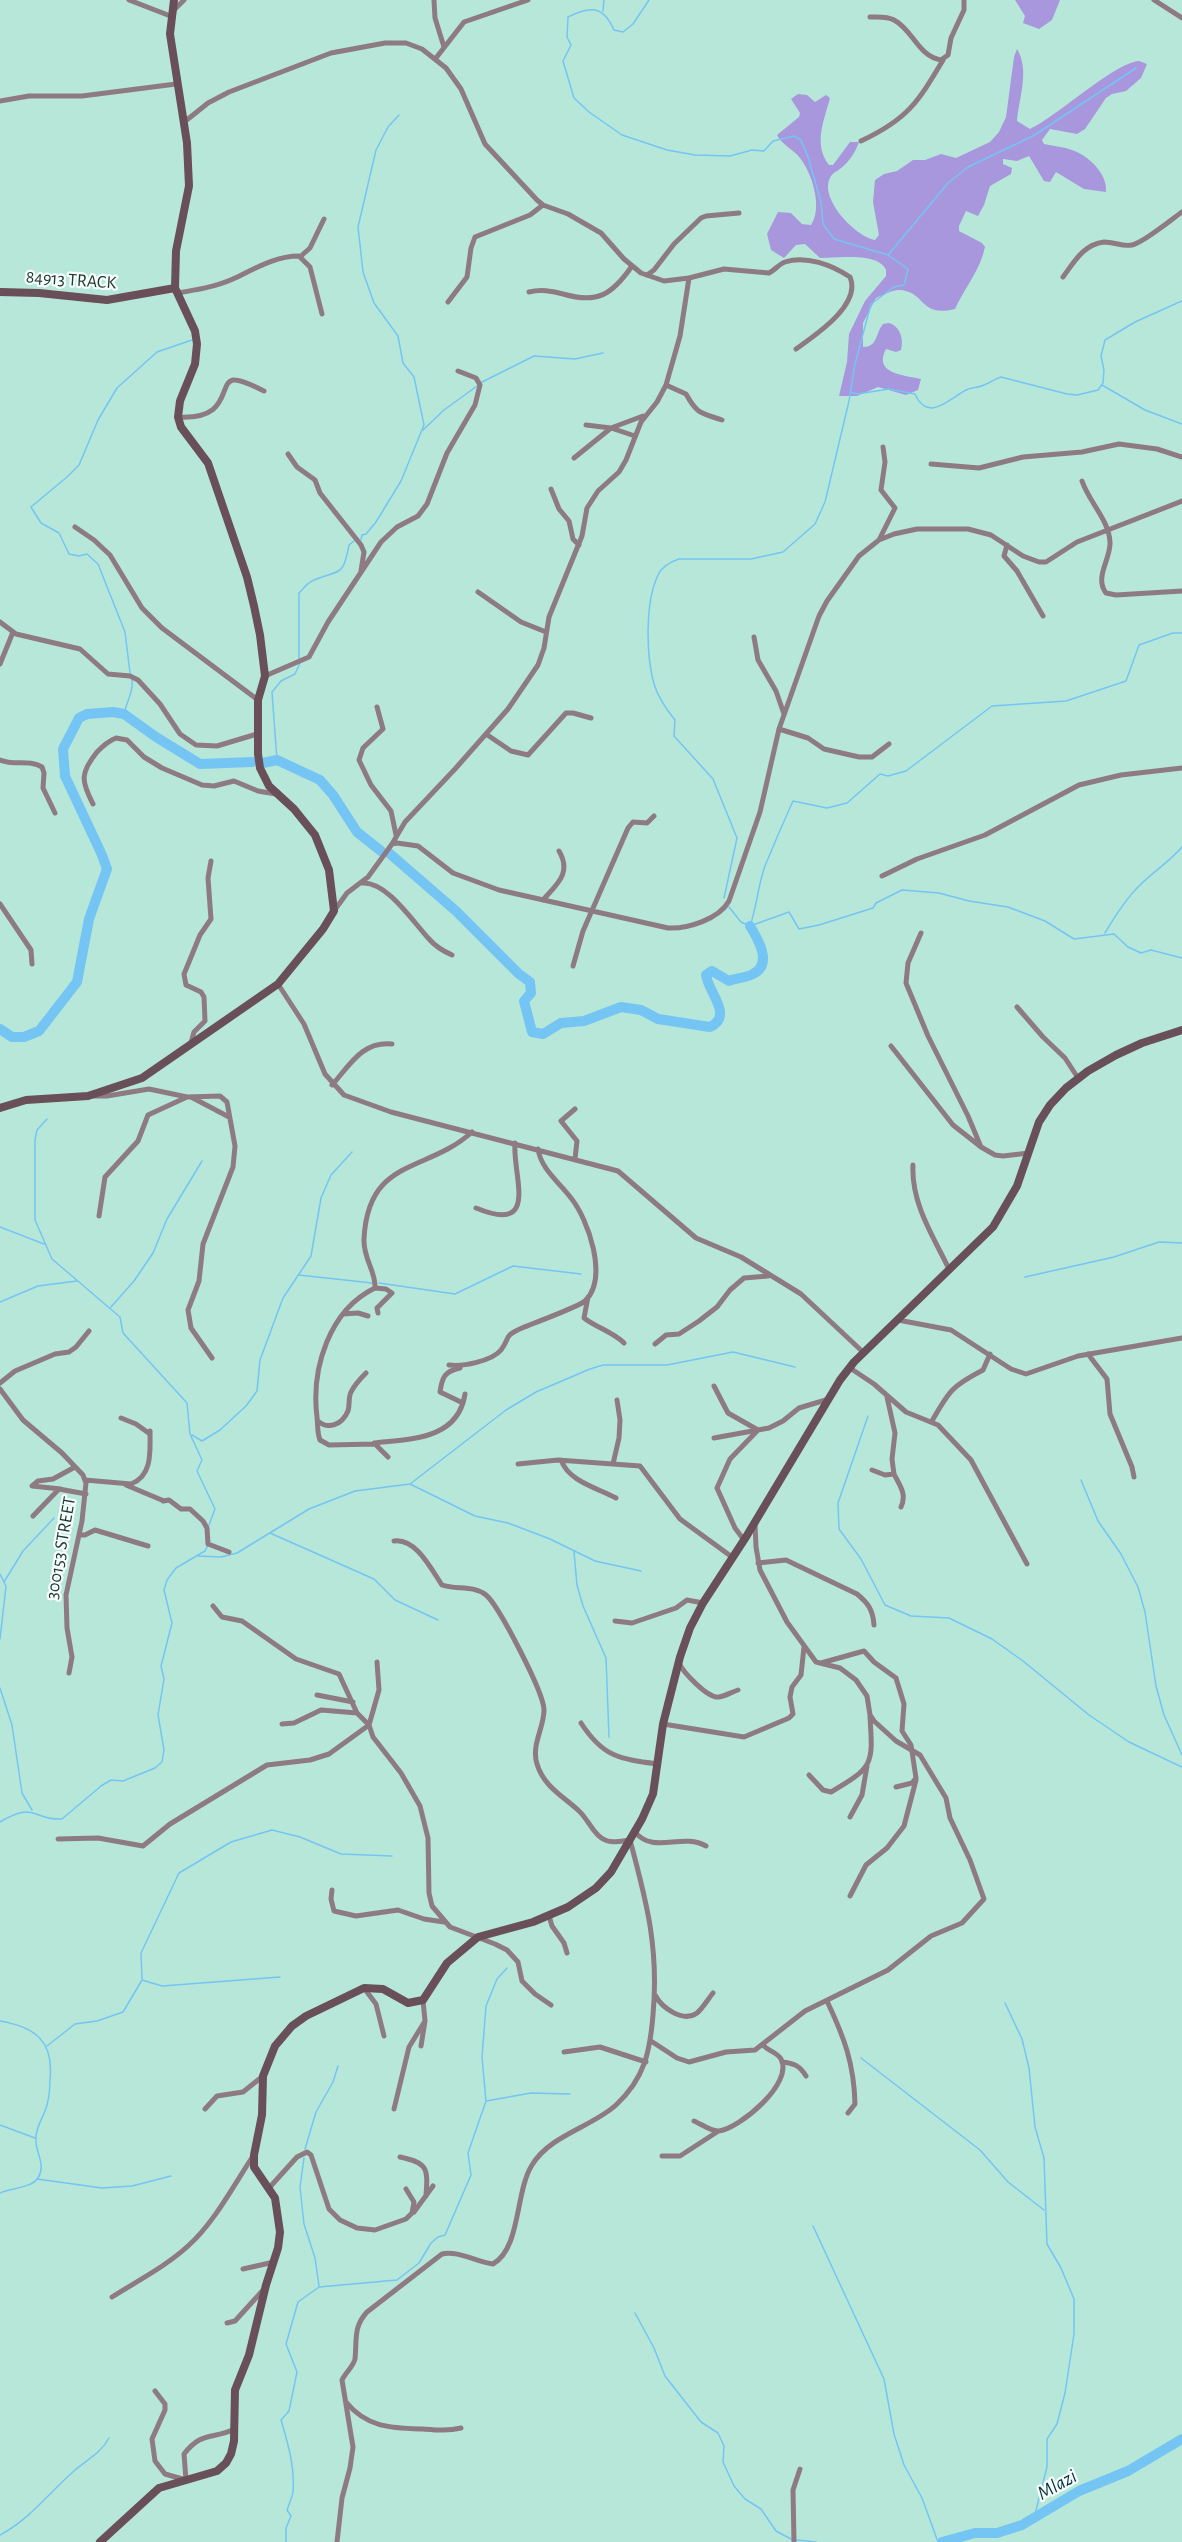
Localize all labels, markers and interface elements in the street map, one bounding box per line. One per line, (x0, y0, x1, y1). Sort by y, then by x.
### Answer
street label: 84913 TRACK (25, 266, 117, 294)
street label: 300153 STREET (41, 1495, 81, 1601)
water label: Mlazi (1033, 2464, 1081, 2506)

